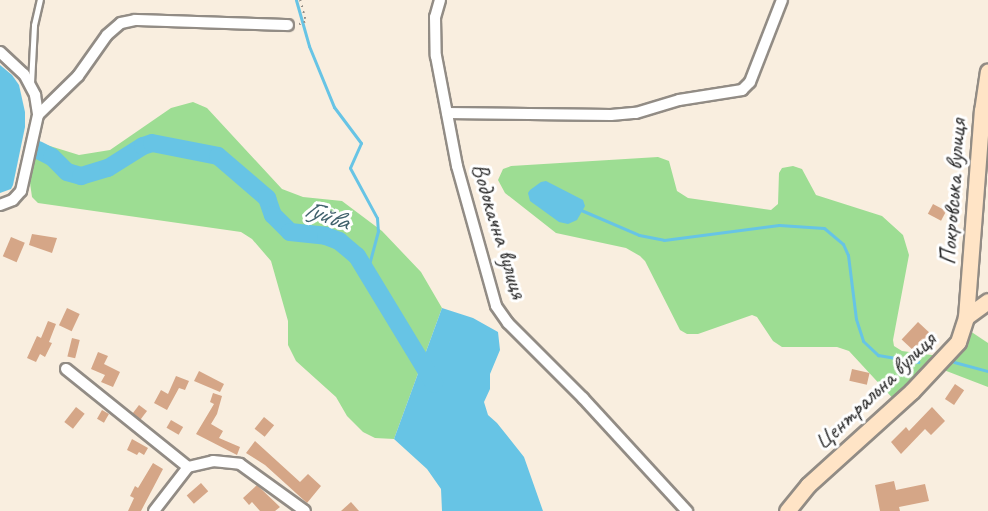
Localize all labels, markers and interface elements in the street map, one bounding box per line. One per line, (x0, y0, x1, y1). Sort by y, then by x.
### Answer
street label: Покровська вулиця (934, 118, 972, 266)
street label: Водокачна вулиця (465, 159, 533, 303)
water label: Гуйва (301, 193, 353, 237)
street label: Центральна вулиця (808, 326, 942, 456)

